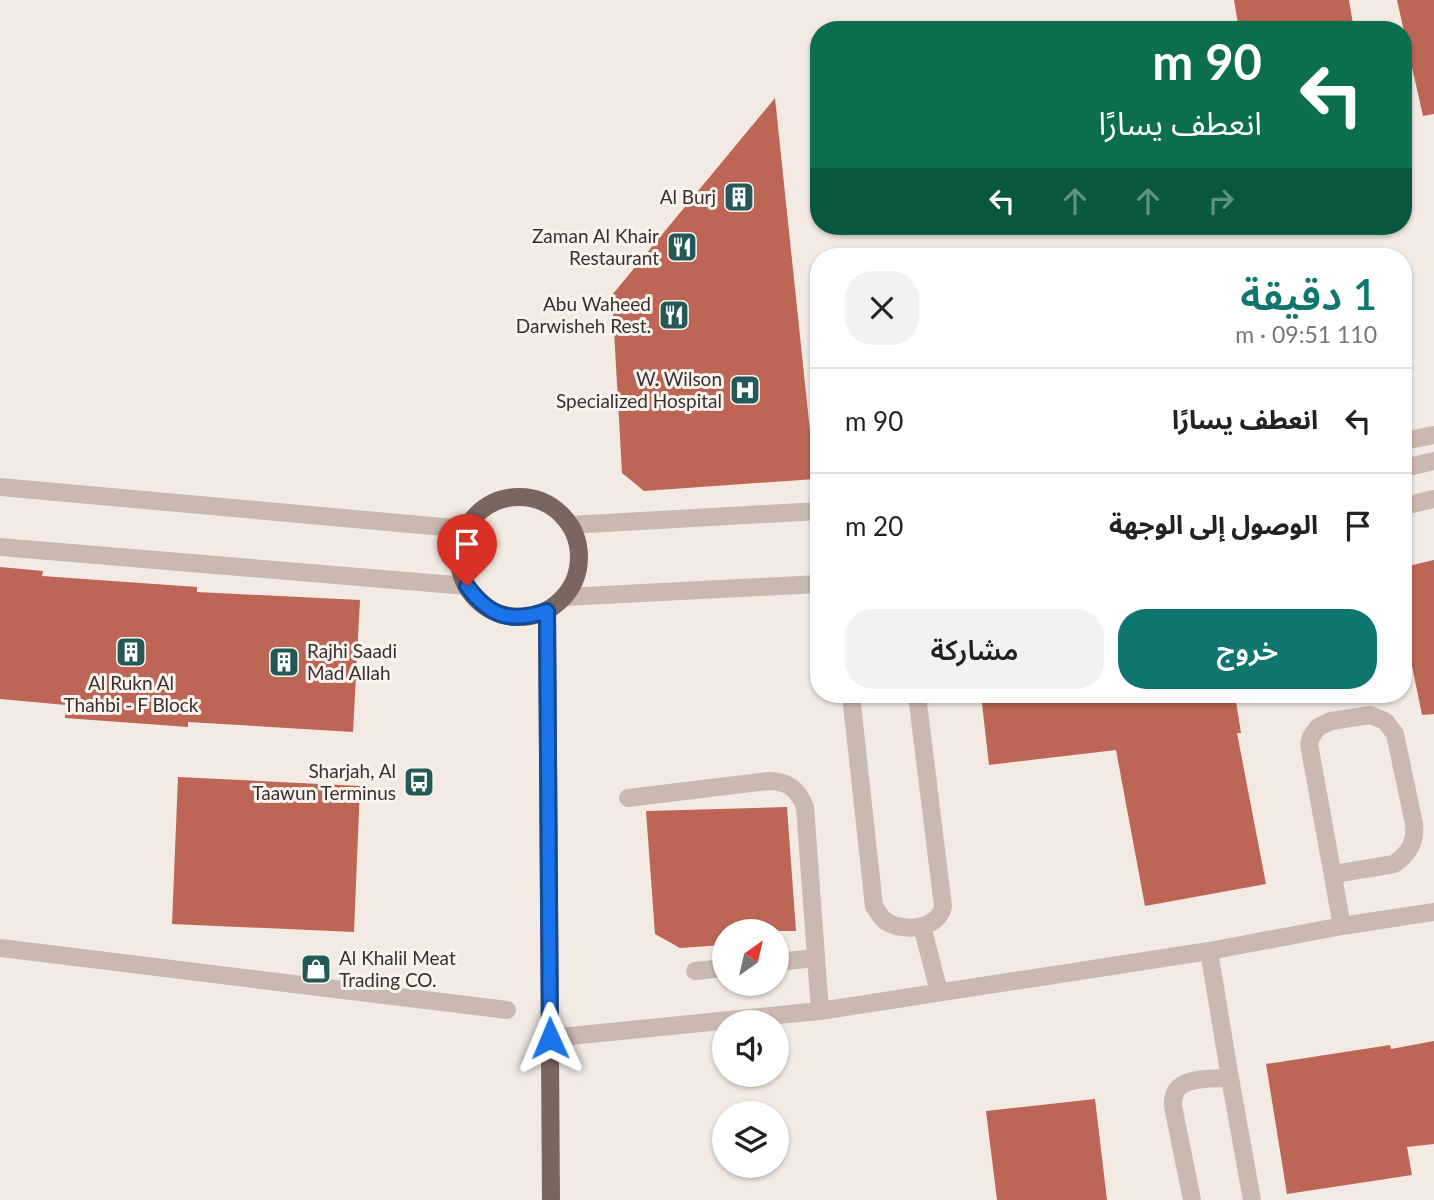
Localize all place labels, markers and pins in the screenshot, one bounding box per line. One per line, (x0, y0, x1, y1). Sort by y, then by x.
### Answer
building icon: Al Burj (722, 180, 756, 214)
place label: Al Burj (660, 185, 716, 208)
place label: Zaman Al Khair Restaurant (532, 224, 659, 269)
restaurant icon: Zaman Al Khair Restaurant (665, 230, 699, 264)
place label: Abu Waheed Darwisheh Rest. (516, 292, 651, 337)
restaurant icon: Abu Waheed Darwisheh Rest. (657, 298, 691, 332)
place label: W. Wilson Specialized Hospital (556, 367, 722, 412)
hospital icon: W. Wilson Specialized Hospital (728, 373, 762, 407)
pin (437, 514, 497, 586)
building icon: Al Rukn Al Thahbi - F Block (114, 635, 148, 669)
place label: Rajhi Saadi Mad Allah (307, 639, 397, 684)
building icon: Rajhi Saadi Mad Allah (267, 645, 301, 679)
place label: Al Rukn Al Thahbi - F Block (64, 671, 199, 716)
place label: Sharjah, Al Taawun Terminus (252, 759, 396, 804)
bus stop icon: Sharjah, Al Taawun Terminus (402, 765, 436, 799)
place label: Al Khalil Meat Trading CO. (339, 946, 456, 991)
shop icon: Al Khalil Meat Trading CO. (299, 952, 333, 986)

